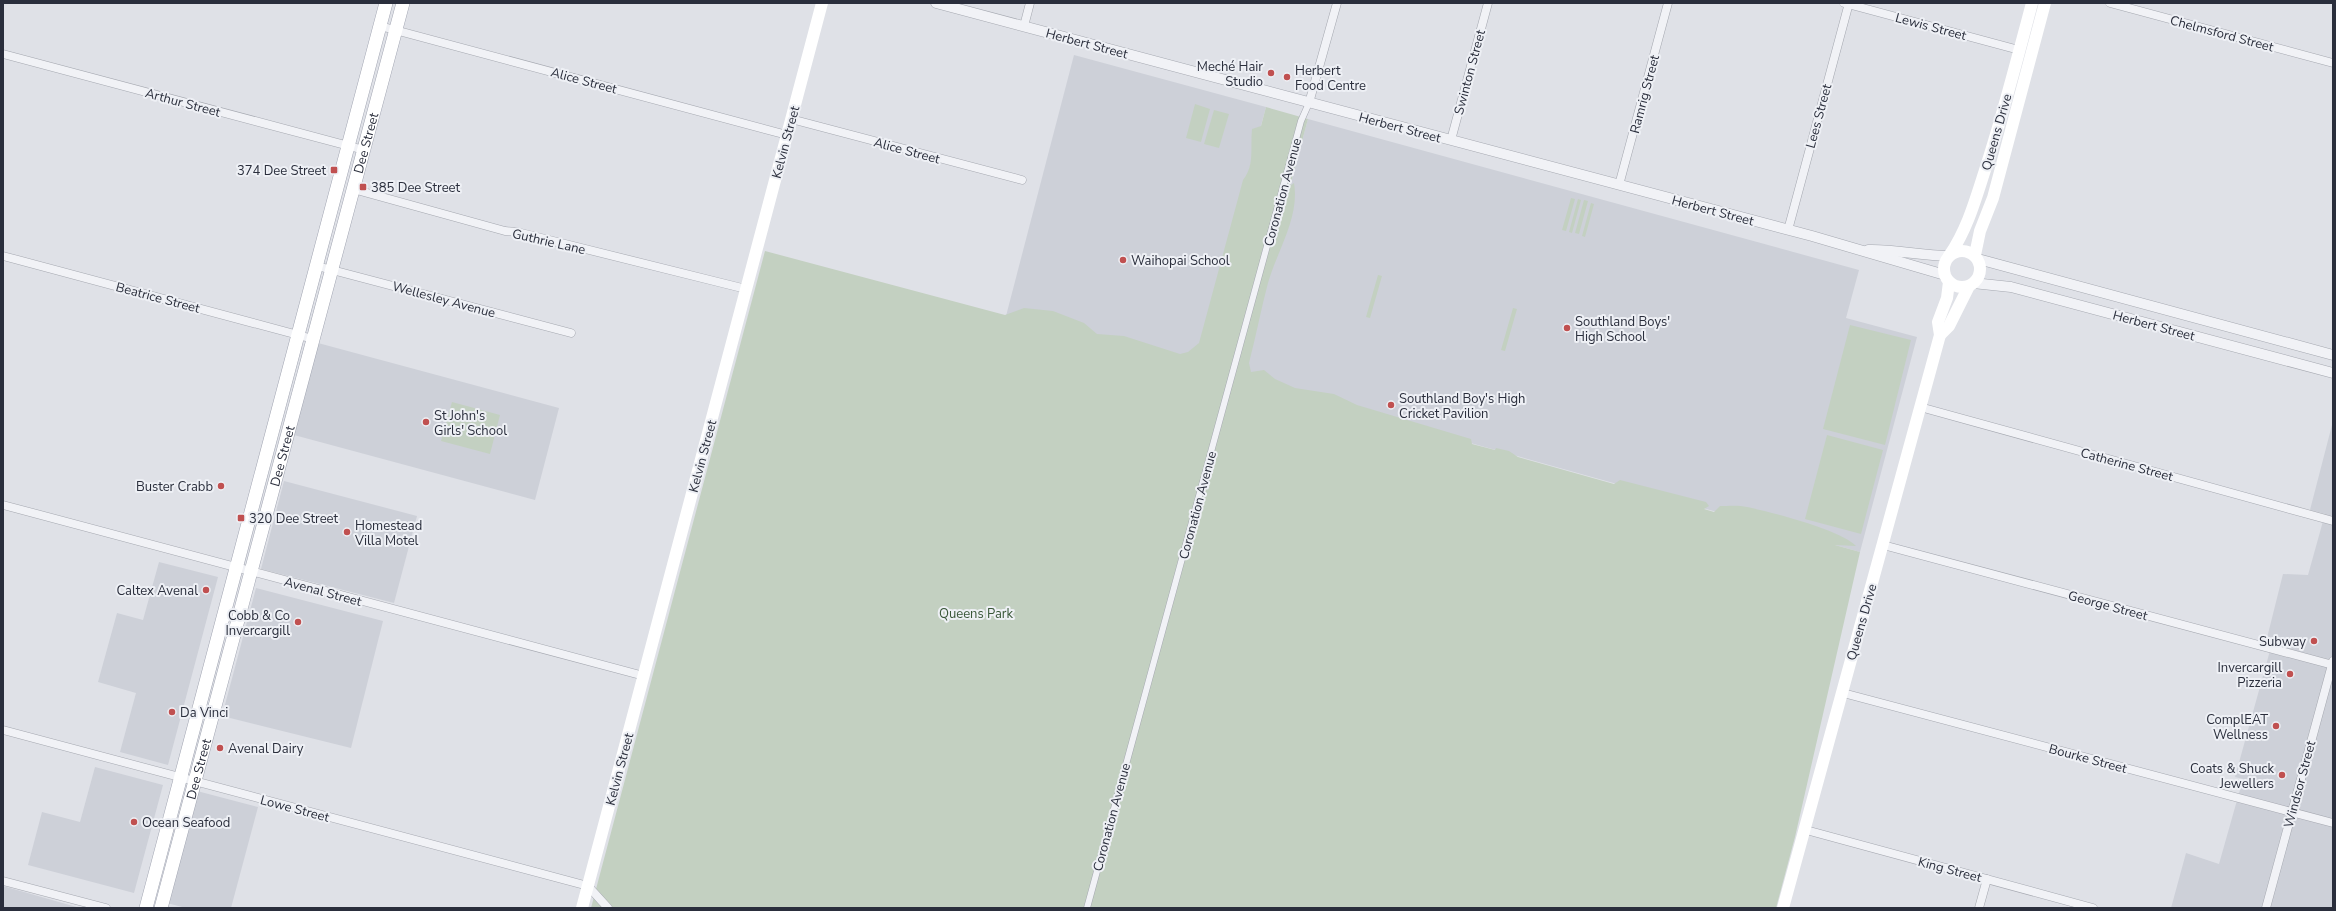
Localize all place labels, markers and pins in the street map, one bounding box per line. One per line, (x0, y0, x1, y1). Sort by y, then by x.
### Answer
place label: Meché Hair Studio (1197, 58, 1263, 91)
place label: Herbert Food Centre (1295, 62, 1366, 95)
marker: Meché Hair Studio (1266, 68, 1276, 78)
marker: Herbert Food Centre (1282, 72, 1292, 82)
place label: 374 Dee Street (237, 162, 326, 180)
marker: 374 Dee Street (329, 165, 339, 175)
place label: 385 Dee Street (371, 179, 460, 197)
marker: 385 Dee Street (358, 182, 368, 192)
place label: Waihopai School (1131, 252, 1230, 270)
marker: Waihopai School (1118, 255, 1128, 265)
place label: Southland Boys' High School (1575, 313, 1670, 346)
marker: Southland Boys' High School (1562, 323, 1572, 333)
place label: Southland Boy's High Cricket Pavilion (1399, 390, 1525, 423)
marker: Southland Boy's High Cricket Pavilion (1386, 400, 1396, 410)
place label: St John's Girls' School (434, 407, 507, 440)
marker: St John's Girls' School (421, 417, 431, 427)
place label: Buster Crabb (136, 478, 213, 496)
marker: Buster Crabb (216, 481, 226, 491)
place label: 320 Dee Street (249, 510, 338, 528)
marker: 320 Dee Street (236, 513, 246, 523)
place label: Homestead Villa Motel (354, 517, 422, 550)
marker: Homestead Villa Motel (342, 527, 352, 537)
place label: Caltex Avenal (117, 582, 198, 600)
marker: Caltex Avenal (201, 585, 211, 595)
place label: Cobb & Co Invercargill (226, 607, 290, 640)
marker: Cobb & Co Invercargill (293, 617, 303, 627)
place label: Subway (2259, 633, 2306, 651)
marker: Subway (2309, 636, 2319, 646)
place label: Invercargill Pizzeria (2218, 659, 2282, 692)
marker: Invercargill Pizzeria (2285, 669, 2295, 679)
place label: Da Vinci (180, 704, 228, 722)
marker: Da Vinci (167, 707, 177, 717)
place label: ComplEAT Wellness (2206, 711, 2268, 744)
marker: ComplEAT Wellness (2271, 721, 2281, 731)
place label: Avenal Dairy (228, 740, 304, 758)
marker: Avenal Dairy (215, 743, 225, 753)
place label: Coats & Shuck Jewellers (2190, 760, 2274, 793)
marker: Coats & Shuck Jewellers (2277, 770, 2287, 780)
place label: Ocean Seafood (142, 814, 230, 832)
marker: Ocean Seafood (129, 817, 139, 827)

